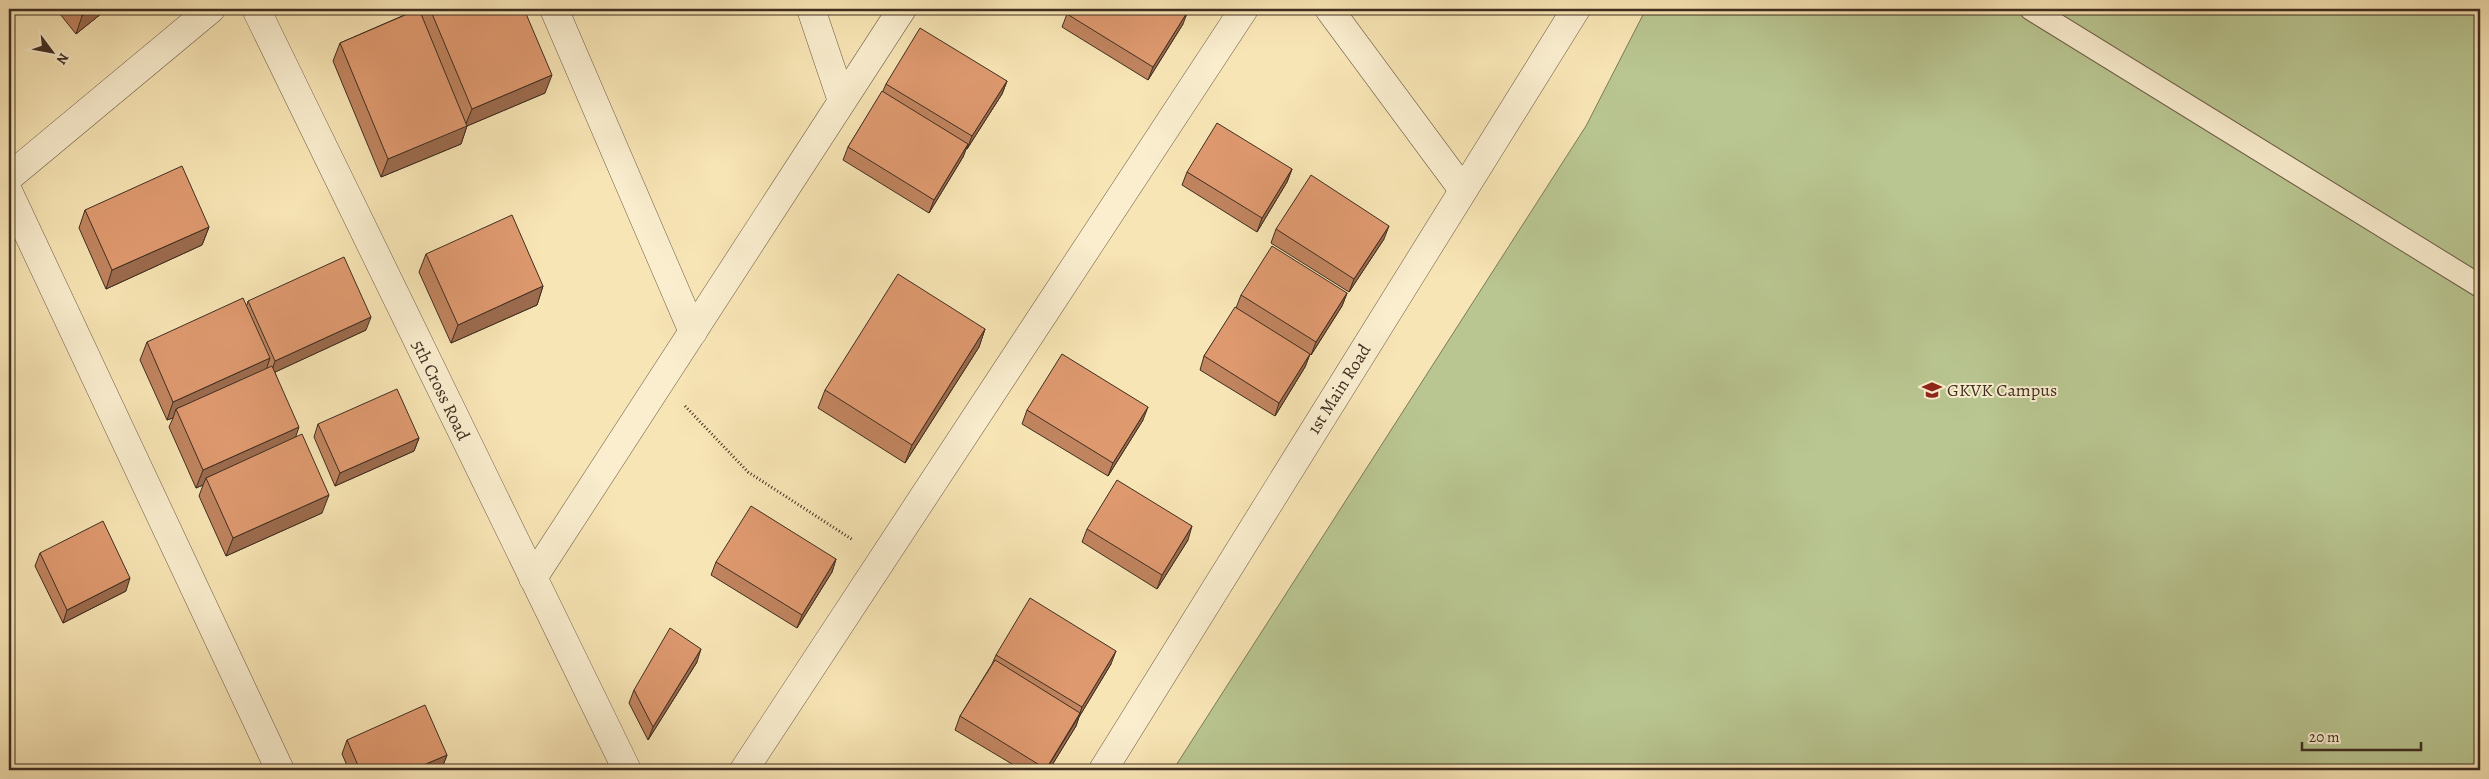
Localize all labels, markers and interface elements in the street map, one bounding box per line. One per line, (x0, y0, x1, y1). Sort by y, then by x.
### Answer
north arrow (28, 28, 78, 78)
text: N (52, 49, 73, 68)
street label: 5th Cross Road (406, 336, 476, 445)
street label: 1st Main Road (1302, 339, 1376, 439)
place label: GKVK Campus (1947, 378, 2057, 402)
school or university icon: GKVK Campus (1921, 379, 1943, 401)
scale bar (2302, 719, 2420, 751)
text: 20 m (2309, 727, 2340, 747)

